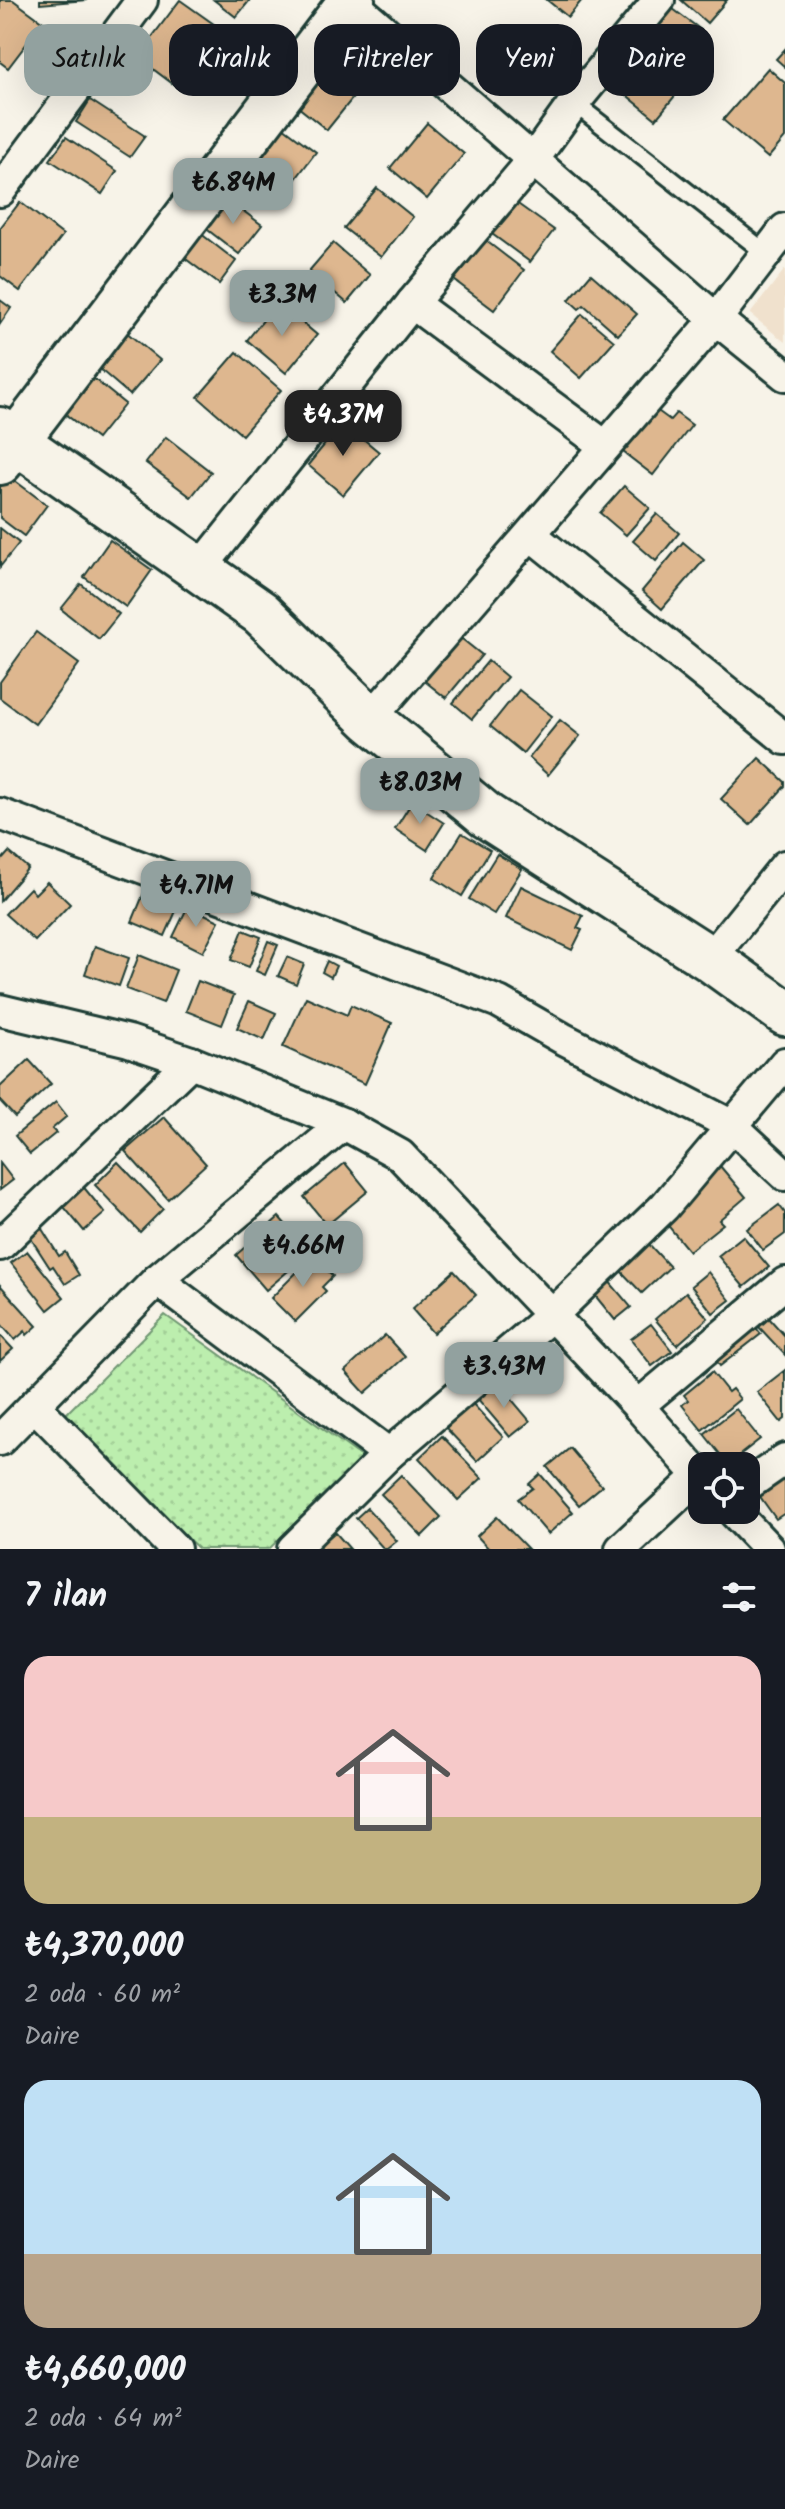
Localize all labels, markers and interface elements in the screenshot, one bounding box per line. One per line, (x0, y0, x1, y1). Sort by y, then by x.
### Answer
chip: Satılık (24, 24, 153, 96)
chip: Kiralık (169, 24, 298, 96)
chip: Filtreler (314, 24, 460, 96)
chip: Yeni (476, 24, 582, 96)
chip: Daire (598, 24, 714, 96)
pin: ₺6.84M (168, 158, 298, 226)
text: ₺6.84M (191, 163, 275, 205)
pin: ₺3.3M (226, 270, 338, 338)
text: ₺3.3M (248, 275, 316, 317)
pin: ₺4.37M (278, 390, 408, 458)
text: ₺4.37M (303, 395, 383, 437)
pin: ₺8.03M (355, 758, 485, 826)
text: ₺8.03M (378, 763, 462, 805)
pin: ₺4.71M (131, 861, 261, 929)
text: ₺4.71M (159, 866, 233, 908)
pin: ₺4.66M (238, 1221, 368, 1289)
text: ₺4.66M (262, 1226, 344, 1268)
pin: ₺3.43M (439, 1342, 569, 1410)
text: ₺3.43M (463, 1347, 545, 1389)
map controls (688, 1452, 760, 1524)
button: locate (688, 1452, 760, 1524)
text: 7 ilan (24, 1570, 107, 1624)
icon: filters (717, 1575, 761, 1619)
icon: home (321, 1708, 465, 1852)
text: ₺4,370,000 (24, 1920, 184, 1974)
text: 2 oda · 60 m² (24, 1974, 180, 2016)
text: Daire (24, 2016, 79, 2058)
icon: home (321, 2132, 465, 2276)
text: ₺4,660,000 (24, 2344, 186, 2398)
text: 2 oda · 64 m² (24, 2398, 181, 2440)
text: Daire (24, 2440, 79, 2482)

